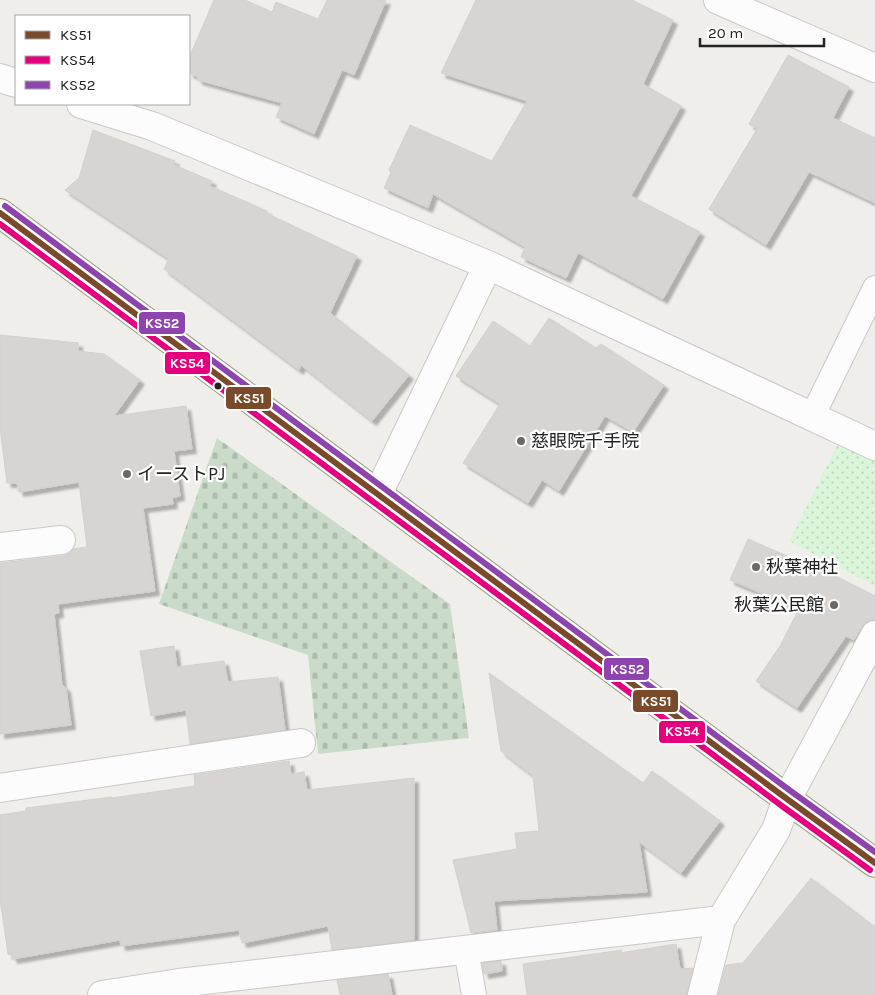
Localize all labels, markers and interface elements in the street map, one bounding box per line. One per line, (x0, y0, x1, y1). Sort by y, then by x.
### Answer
legend (15, 15, 190, 105)
scale bar (700, 15, 824, 47)
text: 20 m (708, 24, 743, 42)
text: KS51 (60, 26, 92, 44)
text: KS54 (60, 51, 96, 69)
text: KS52 (60, 76, 95, 94)
line badge: KS52 (138, 311, 186, 335)
text: KS52 (145, 315, 179, 332)
line badge: KS54 (164, 351, 211, 375)
text: KS54 (170, 355, 205, 372)
unlabelled marker (213, 381, 223, 391)
line badge: KS51 (225, 386, 272, 410)
text: KS51 (233, 390, 265, 407)
place label: 慈眼院千手院 (531, 430, 639, 452)
marker: 慈眼院千手院 (515, 435, 527, 447)
place label: イーストPJ (137, 463, 225, 485)
marker: イーストPJ (121, 468, 133, 480)
place label: 秋葉神社 (766, 556, 838, 578)
marker: 秋葉神社 (750, 561, 762, 573)
place label: 秋葉公民館 (734, 594, 824, 616)
marker: 秋葉公民館 (828, 599, 840, 611)
line badge: KS52 (603, 657, 650, 681)
text: KS52 (610, 661, 644, 678)
line badge: KS51 (632, 689, 679, 713)
text: KS51 (640, 693, 672, 710)
line badge: KS54 (658, 720, 706, 744)
text: KS54 (665, 723, 700, 740)

